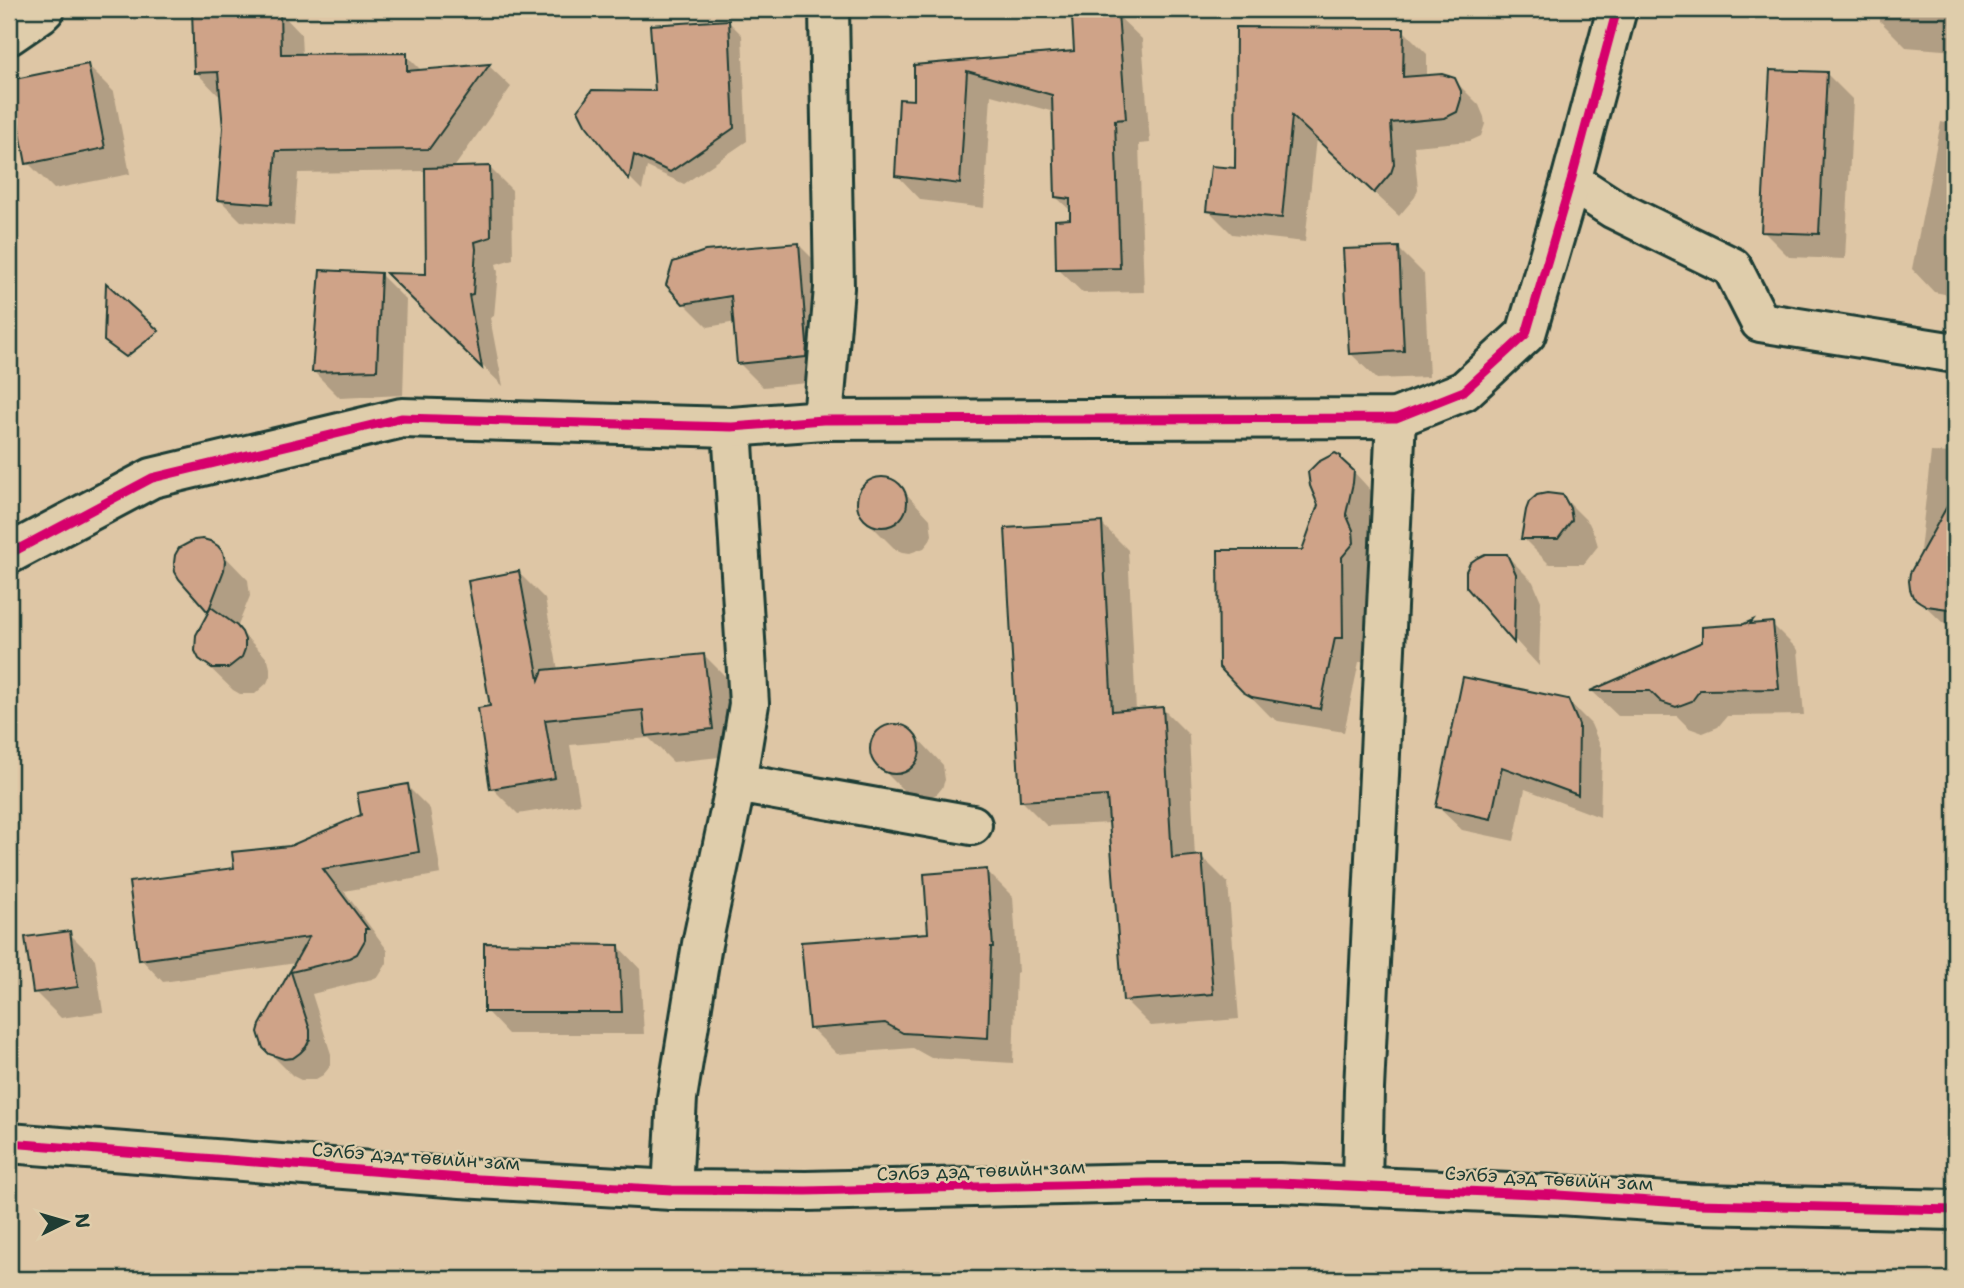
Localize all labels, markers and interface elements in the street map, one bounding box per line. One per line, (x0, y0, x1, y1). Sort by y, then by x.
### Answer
street label: Сэлбэ дэд төвийн зам (311, 1137, 521, 1176)
street label: Сэлбэ дэд төвийн зам (876, 1154, 1086, 1187)
street label: Сэлбэ дэд төвийн зам (1444, 1161, 1654, 1196)
north arrow (32, 1186, 102, 1256)
text: N (69, 1212, 96, 1229)

